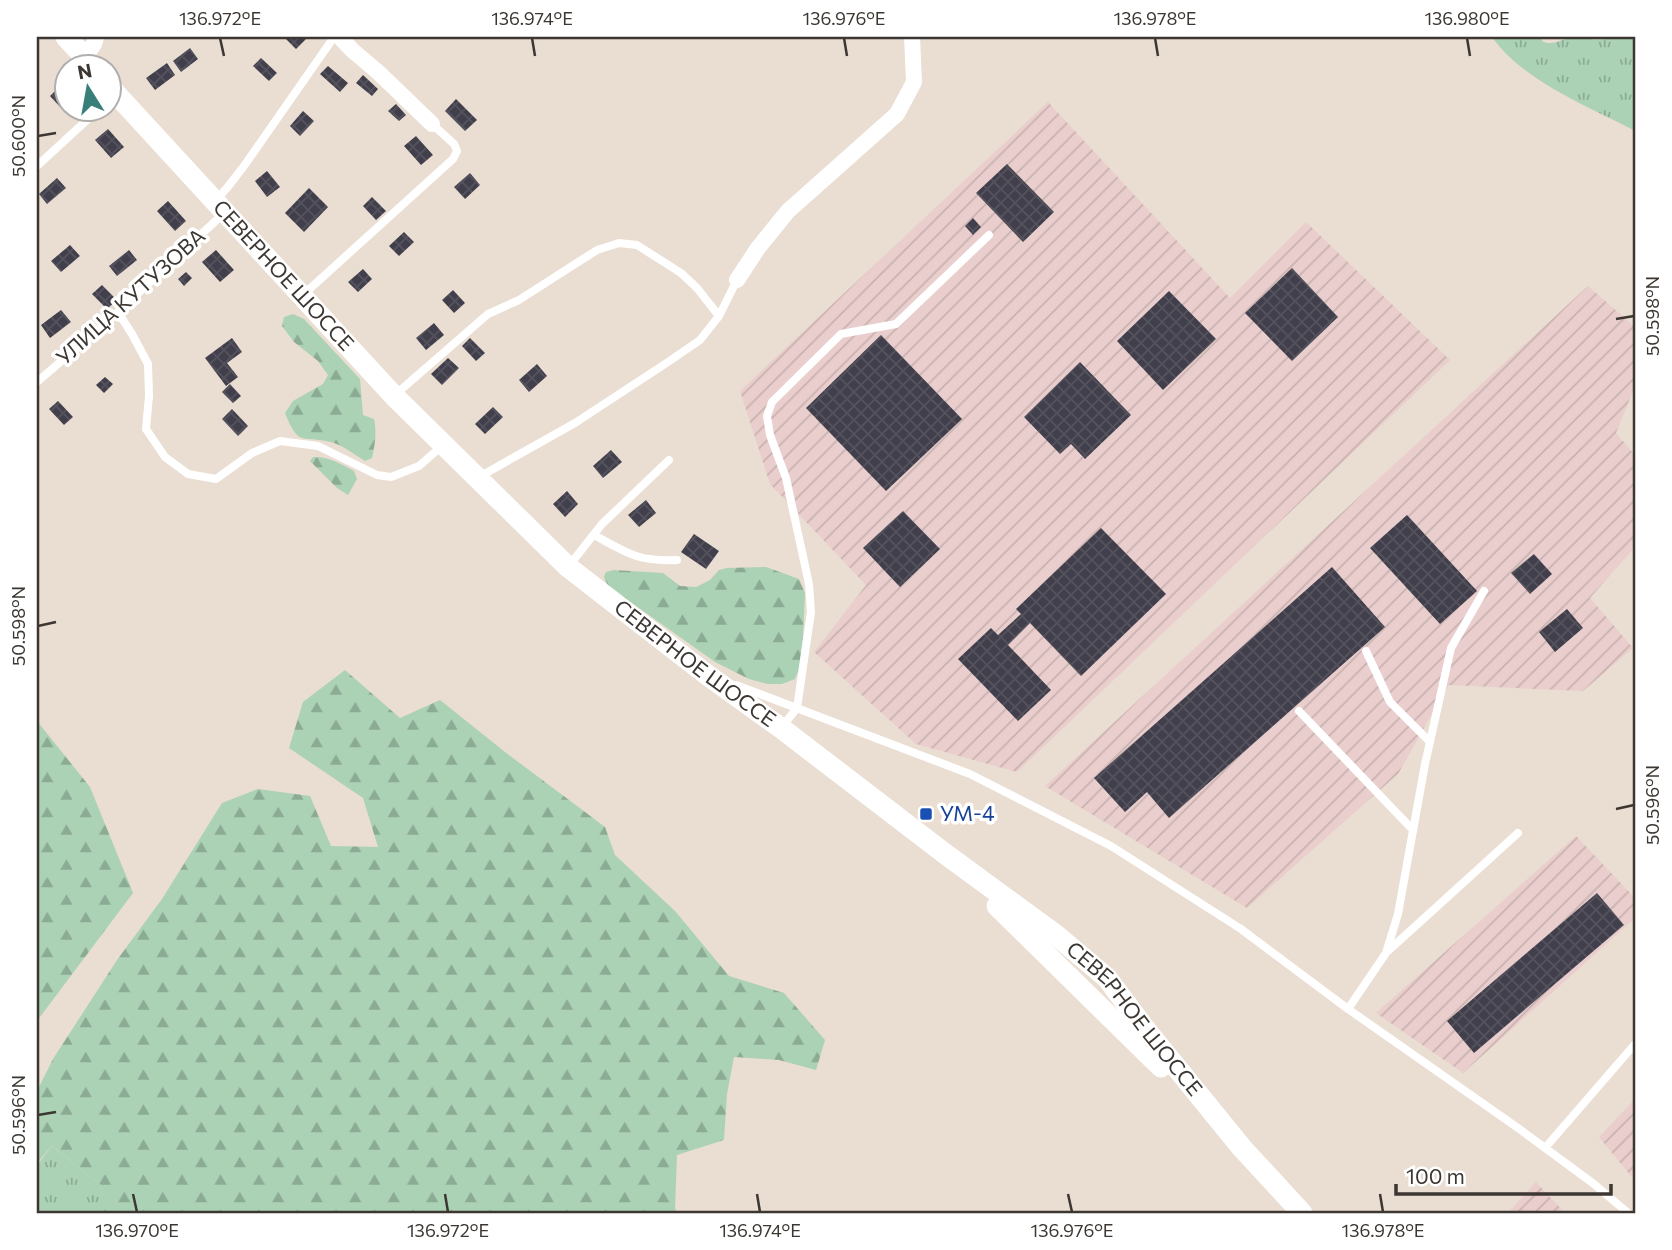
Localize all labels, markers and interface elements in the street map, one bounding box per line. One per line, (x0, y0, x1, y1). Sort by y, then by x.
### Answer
text: 136.972°E (179, 7, 261, 29)
text: 136.974°E (491, 7, 573, 29)
text: 136.976°E (803, 7, 885, 29)
text: 136.978°E (1114, 7, 1196, 29)
text: 136.980°E (1424, 7, 1510, 29)
north arrow (52, 52, 122, 122)
text: N (75, 58, 94, 83)
text: 50.600°N (7, 95, 29, 177)
street label: СЕВЕРНОЕ ШОССЕ (209, 194, 360, 355)
street label: УЛИЦА КУТУЗОВА (50, 223, 210, 369)
text: 50.598°N (1641, 276, 1663, 356)
text: 50.598°N (7, 586, 29, 666)
street label: СЕВЕРНОЕ ШОССЕ (610, 594, 781, 731)
text: 50.596°N (1641, 765, 1663, 845)
place label: УМ-4 (940, 800, 995, 825)
marker: УМ-4 (918, 806, 934, 822)
street label: СЕВЕРНОЕ ШОССЕ (1062, 935, 1208, 1100)
text: 50.596°N (7, 1075, 29, 1155)
scale bar (1396, 1152, 1611, 1196)
text: 100 m (1406, 1163, 1465, 1188)
text: 136.970°E (95, 1219, 179, 1241)
text: 136.972°E (407, 1219, 489, 1241)
text: 136.974°E (719, 1219, 801, 1241)
text: 136.976°E (1031, 1219, 1113, 1241)
text: 136.978°E (1342, 1219, 1424, 1241)

